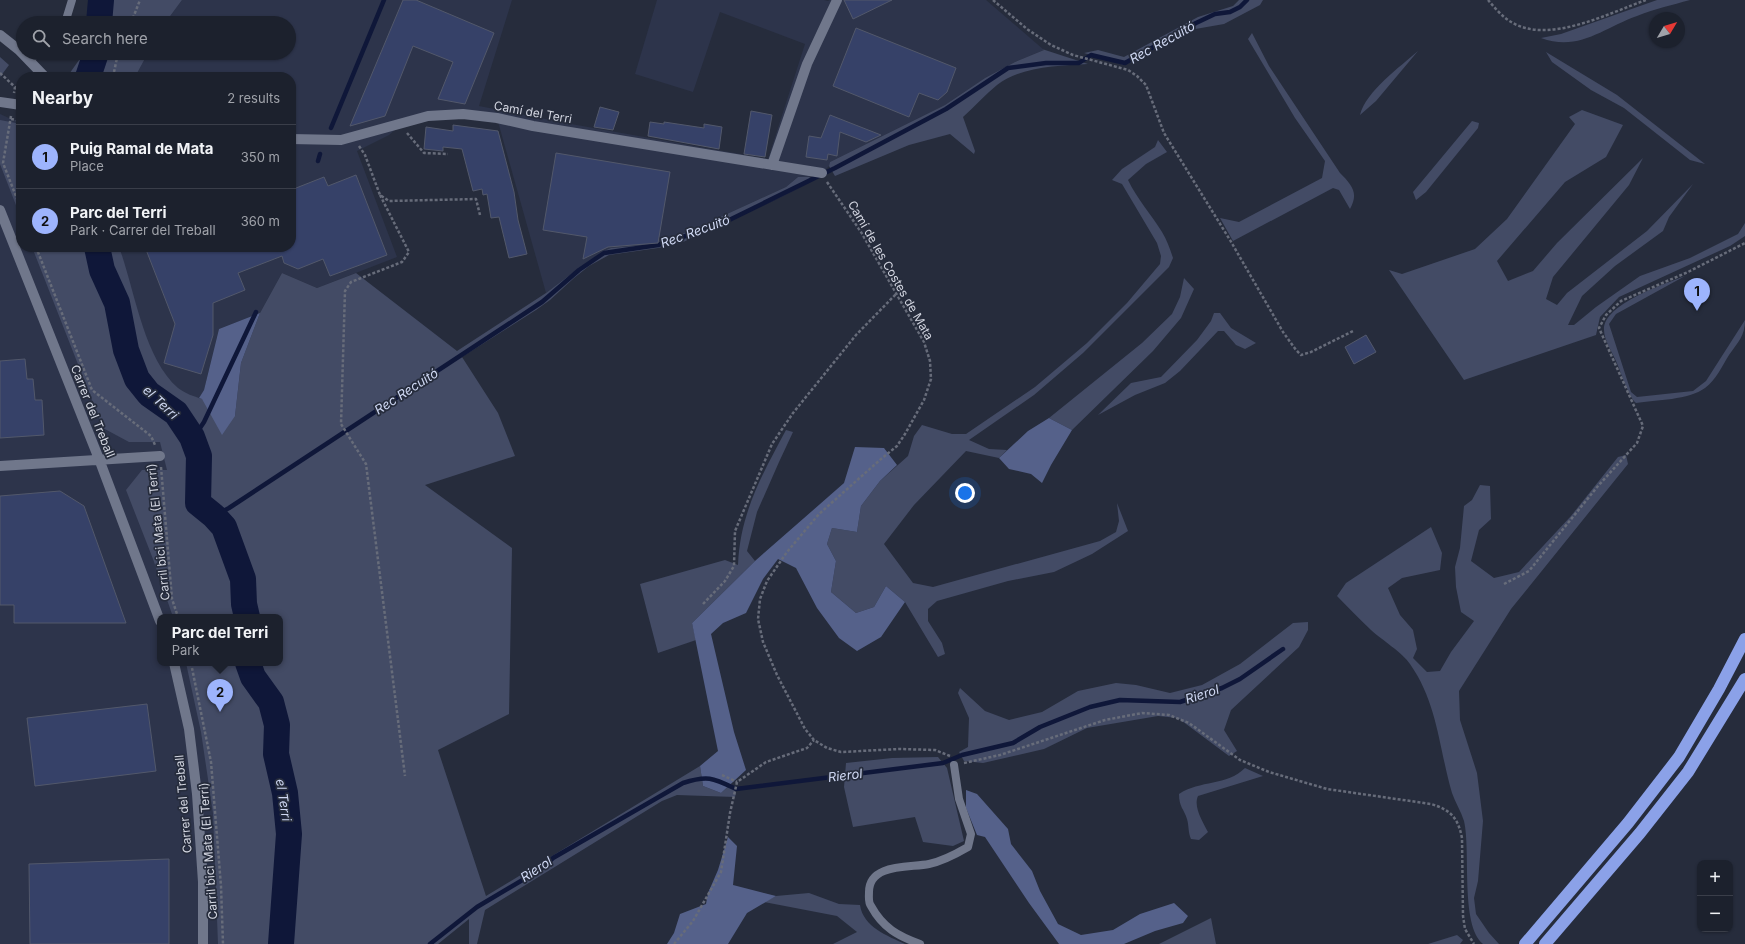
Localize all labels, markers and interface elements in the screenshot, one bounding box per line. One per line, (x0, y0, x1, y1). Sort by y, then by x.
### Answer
north arrow (1649, 12, 1685, 48)
search box (16, 16, 296, 60)
water label: Rec Recuitó (1126, 17, 1198, 67)
icon: search (30, 27, 52, 49)
text: Search here (62, 29, 148, 48)
text: Nearby (32, 88, 93, 108)
text: 2 results (227, 90, 280, 106)
street label: Camí del Terri (493, 98, 573, 126)
text: Puig Ramal de Mata (70, 139, 214, 158)
text: 1 (42, 149, 48, 165)
text: 350 m (241, 149, 280, 165)
text: Place (70, 158, 104, 174)
street label: Camí de les Costes de Mata (845, 198, 937, 342)
text: Parc del Terri (70, 203, 167, 222)
water label: Rec Recuitó (658, 211, 732, 251)
text: 2 (41, 213, 49, 229)
text: 360 m (241, 213, 280, 229)
text: Park · Carrer del Treball (70, 222, 216, 238)
pin: 1 (1684, 278, 1710, 311)
street label: Carrer del Treball (68, 363, 118, 459)
water label: Rec Recuitó (371, 364, 441, 417)
water label: el Terri (140, 382, 183, 423)
street label: Carril bici Mata (El Terri) (143, 463, 173, 601)
your location (955, 483, 975, 503)
popup (157, 614, 283, 666)
text: Parc del Terri (172, 623, 268, 642)
text: Park (172, 642, 200, 658)
pin: 2 (207, 679, 233, 712)
water label: Rierol (1183, 681, 1222, 707)
street label: Carrer del Treball (171, 754, 195, 854)
water label: Rierol (827, 765, 864, 785)
water label: el Terri (273, 778, 295, 823)
street label: Carril bici Mata (El Terri) (196, 782, 220, 920)
water label: Rierol (517, 852, 556, 885)
map controls (1697, 860, 1733, 932)
button: + (1697, 860, 1733, 896)
button: − (1697, 896, 1733, 932)

